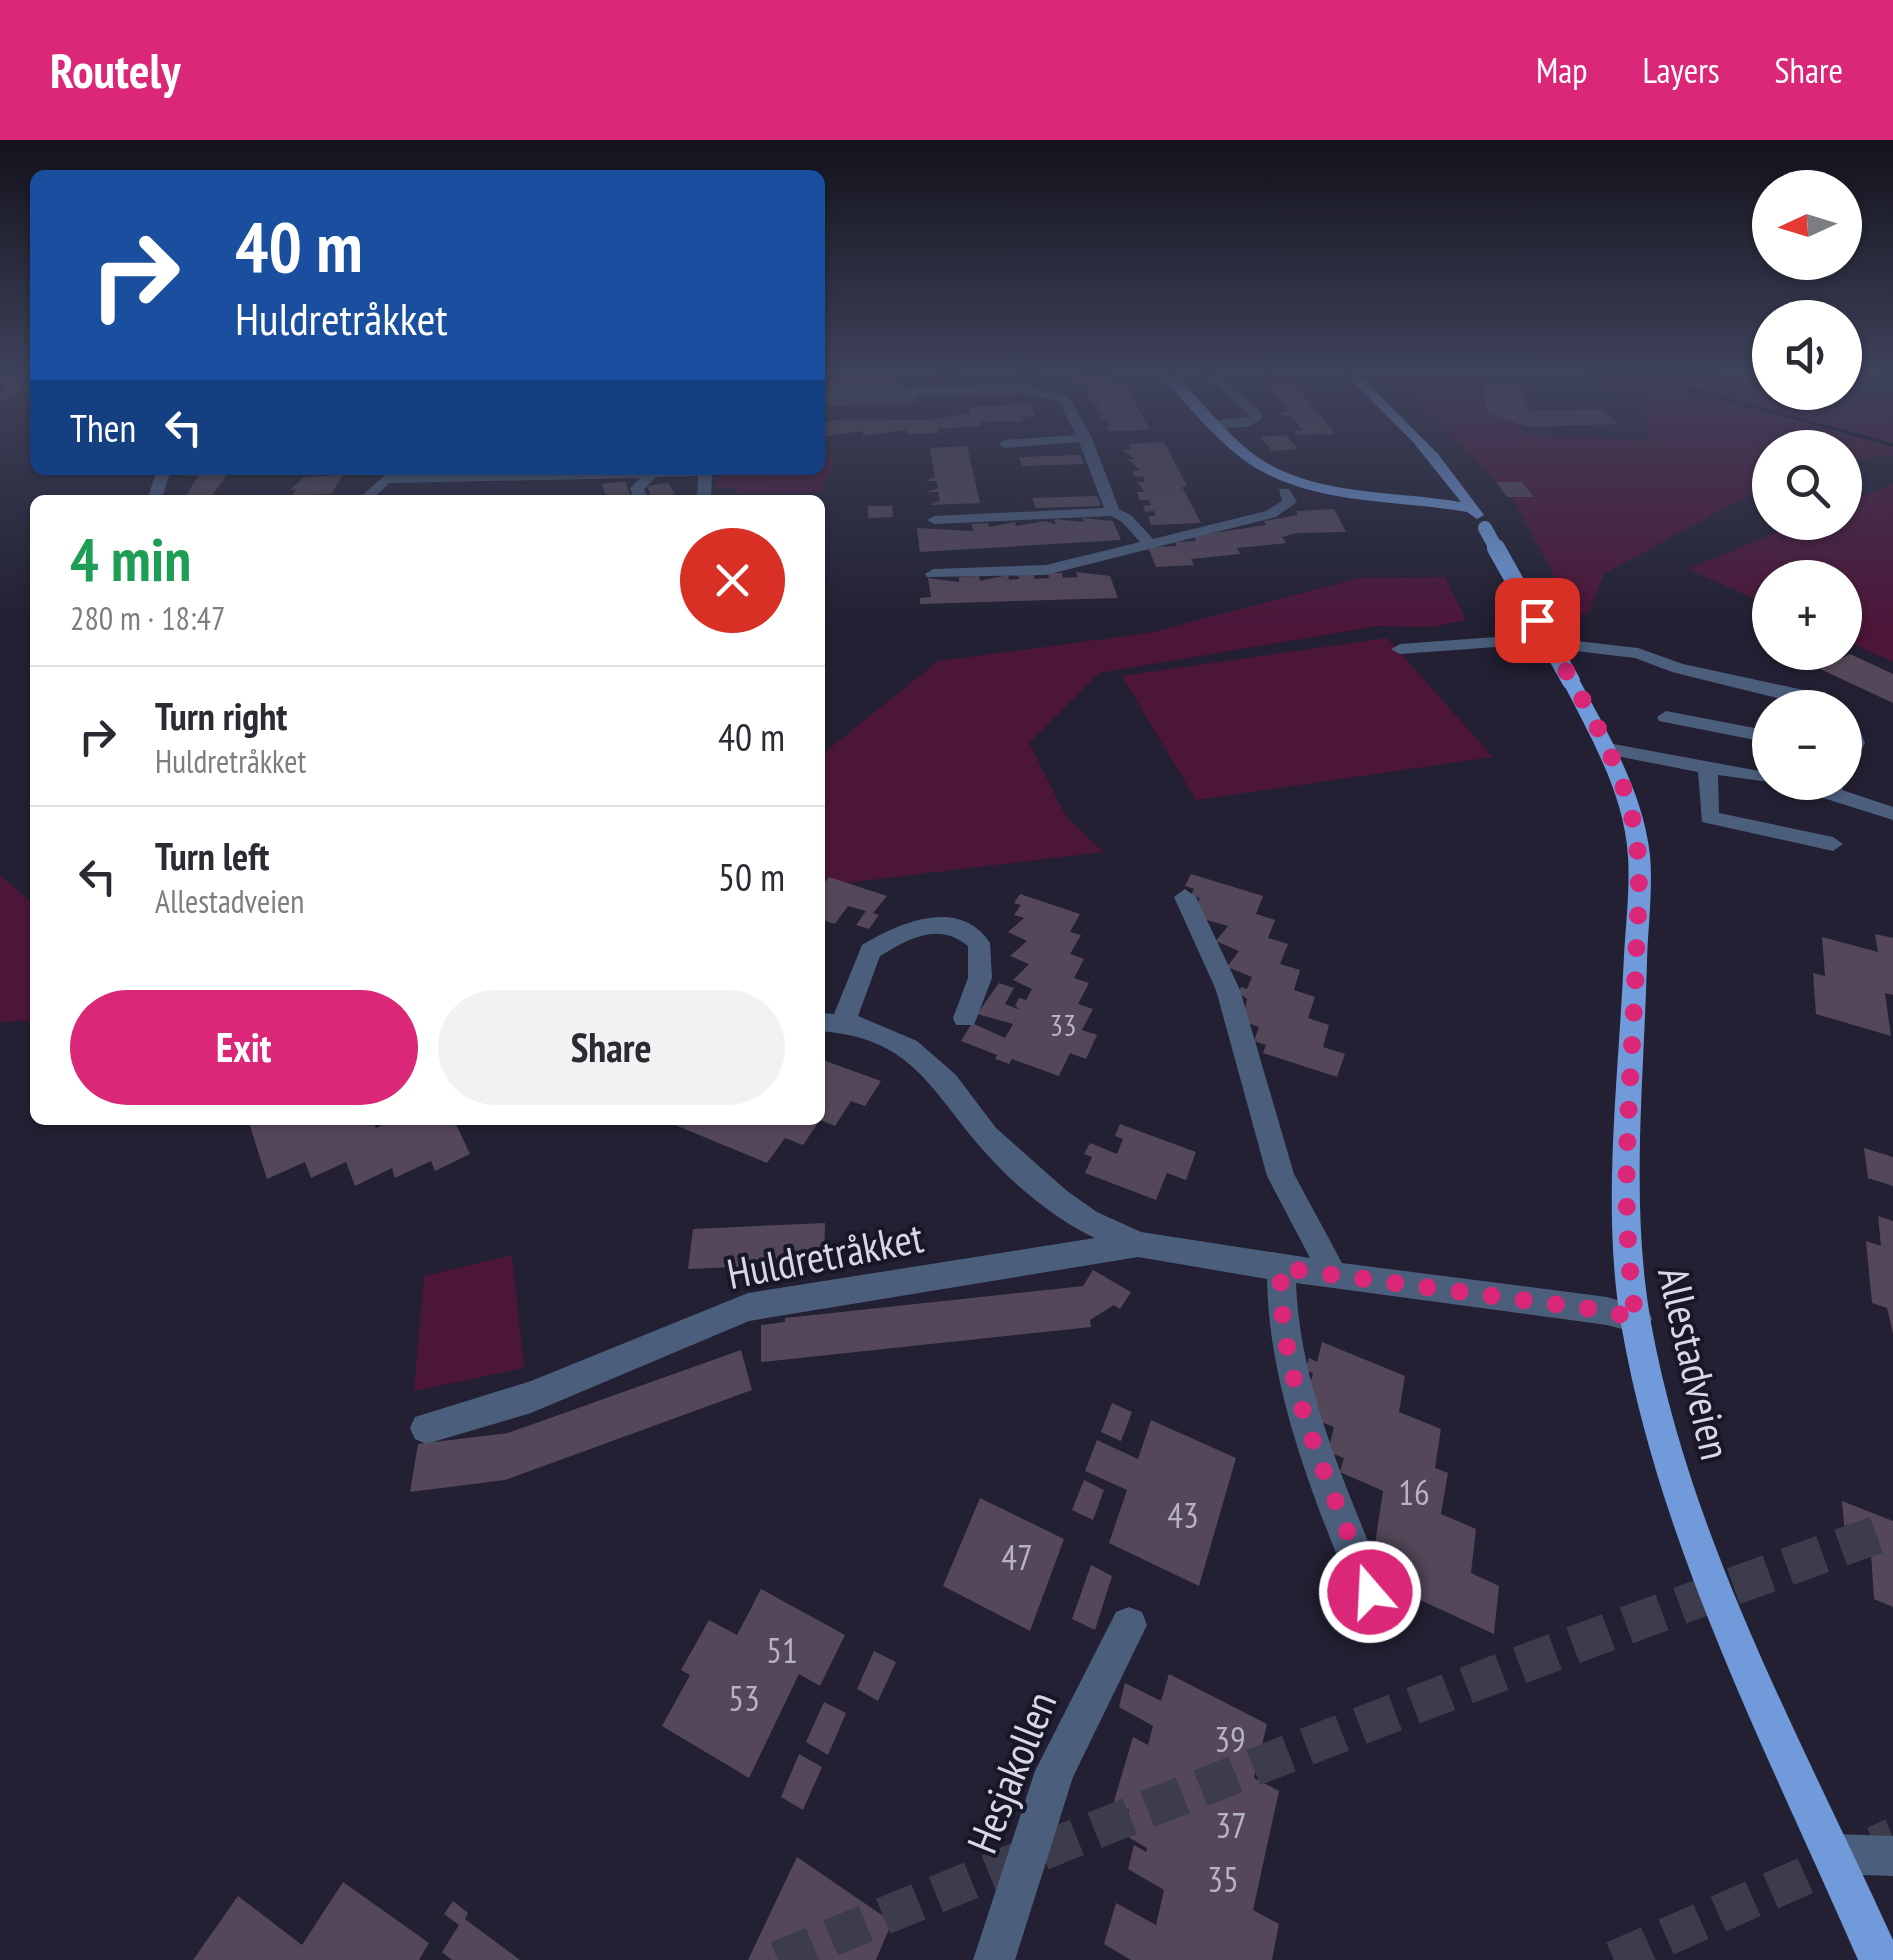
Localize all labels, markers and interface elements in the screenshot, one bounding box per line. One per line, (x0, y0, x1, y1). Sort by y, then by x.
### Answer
text: Routely (50, 39, 180, 101)
text: Map (1536, 47, 1587, 93)
text: Layers (1642, 47, 1720, 93)
text: Share (1775, 47, 1843, 93)
north arrow (1752, 170, 1862, 280)
map controls (1752, 170, 1862, 800)
text: 40 m (235, 201, 363, 291)
icon: right (70, 210, 200, 340)
text: Huldretråkket (235, 289, 448, 347)
button: sound (1752, 300, 1862, 410)
icon: left (156, 400, 211, 455)
text: Then (70, 403, 136, 452)
button: search (1752, 430, 1862, 540)
text: 4 min (70, 520, 191, 598)
button: close (680, 528, 785, 633)
button: + (1752, 560, 1862, 670)
pin (1495, 578, 1580, 663)
icon: arrive (1510, 593, 1565, 648)
text: 280 m · 18:47 (70, 597, 225, 639)
button: − (1752, 690, 1862, 800)
text: Turn right (155, 691, 287, 740)
icon: right (70, 709, 125, 764)
text: 40 m (718, 712, 785, 761)
text: Huldretråkket (155, 740, 306, 782)
text: Turn left (155, 831, 269, 880)
icon: left (70, 849, 125, 904)
text: 50 m (718, 852, 785, 901)
text: Allestadveien (155, 880, 304, 922)
button: Exit (70, 990, 418, 1105)
button: Share (438, 990, 785, 1105)
house number: 33 (1050, 1005, 1077, 1044)
street label: Huldretråkket (722, 1209, 928, 1301)
street label: Allestadveien (1646, 1261, 1744, 1465)
house number: 16 (1398, 1469, 1430, 1515)
house number: 43 (1167, 1492, 1199, 1538)
house number: 47 (1001, 1534, 1033, 1580)
position arrow (1318, 1540, 1422, 1644)
house number: 51 (766, 1627, 798, 1673)
house number: 53 (728, 1675, 760, 1721)
street label: Hesjakollen (954, 1683, 1068, 1861)
house number: 39 (1214, 1716, 1246, 1762)
house number: 37 (1215, 1802, 1247, 1848)
house number: 35 (1207, 1856, 1239, 1902)

